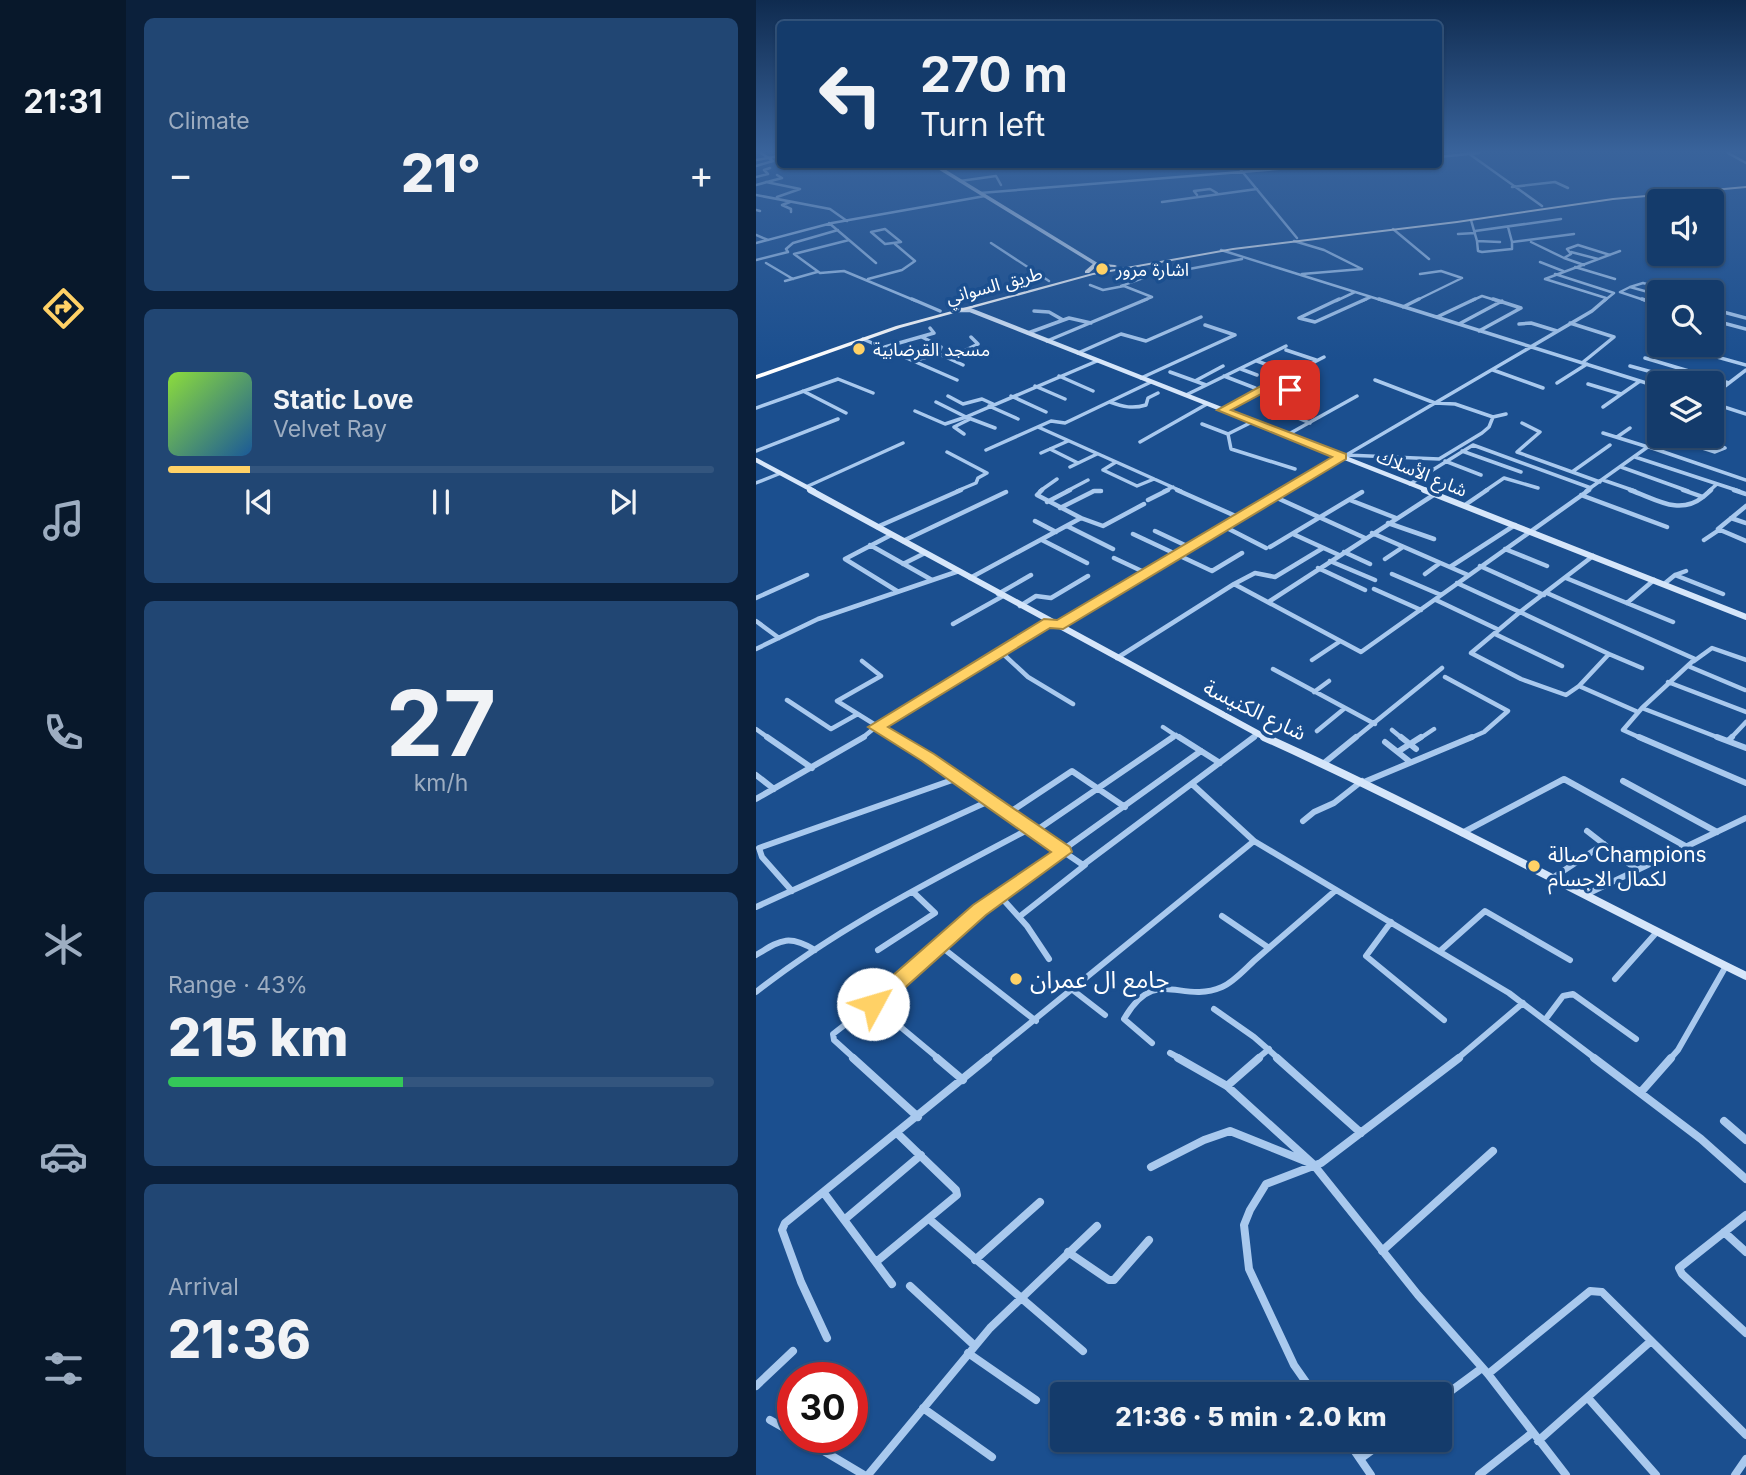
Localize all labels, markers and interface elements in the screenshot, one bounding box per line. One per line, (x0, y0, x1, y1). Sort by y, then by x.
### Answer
text: 270 m (920, 45, 1068, 104)
icon: left (805, 49, 896, 140)
text: 21:31 (23, 82, 103, 121)
text: Turn left (920, 105, 1045, 144)
text: Climate (168, 107, 250, 135)
text: 21° (401, 142, 481, 205)
text: − (168, 151, 193, 197)
text: + (689, 151, 714, 197)
map controls (1647, 189, 1724, 448)
button: sound (1647, 189, 1724, 266)
place label: اشارة مرور (1115, 259, 1189, 281)
marker: اشارة مرور (1094, 261, 1110, 277)
street label: طريق السواني (944, 262, 1045, 311)
button: search (1647, 280, 1724, 357)
icon: directions (39, 284, 88, 333)
place label: مسجد القرضابية (873, 339, 990, 361)
marker: مسجد القرضابية (851, 341, 867, 357)
pin (1260, 360, 1320, 420)
icon: arrive (1271, 371, 1309, 409)
button: layers (1647, 371, 1724, 448)
text: Static Love (273, 384, 414, 415)
text: Velvet Ray (273, 415, 387, 443)
street label: شارع الأسلاك (1372, 445, 1470, 504)
icon: previous (240, 483, 278, 521)
icon: pause (422, 483, 460, 521)
icon: next (604, 483, 642, 521)
icon: music (39, 496, 88, 545)
text: 27 (386, 668, 496, 778)
street label: شارع الكنيسة (1198, 674, 1310, 748)
icon: phone (39, 708, 88, 757)
text: km/h (414, 769, 468, 797)
place label: صالة Champions لكمال الاجسام (1548, 842, 1707, 895)
marker: صالة Champions لكمال الاجسام (1526, 858, 1542, 874)
icon: climate (39, 920, 88, 969)
place label: جامع ال عمران (1030, 965, 1169, 997)
position arrow (836, 967, 910, 1041)
text: Range · 43% (168, 971, 308, 999)
marker: جامع ال عمران (1008, 971, 1024, 987)
text: 215 km (168, 1006, 348, 1069)
icon: car (39, 1132, 88, 1181)
text: Arrival (168, 1273, 239, 1301)
text: 21:36 (168, 1308, 311, 1371)
icon: filters (39, 1344, 88, 1393)
speed limit sign: 30 (777, 1362, 868, 1453)
text: 21:36 · 5 min · 2.0 km (1115, 1401, 1387, 1432)

